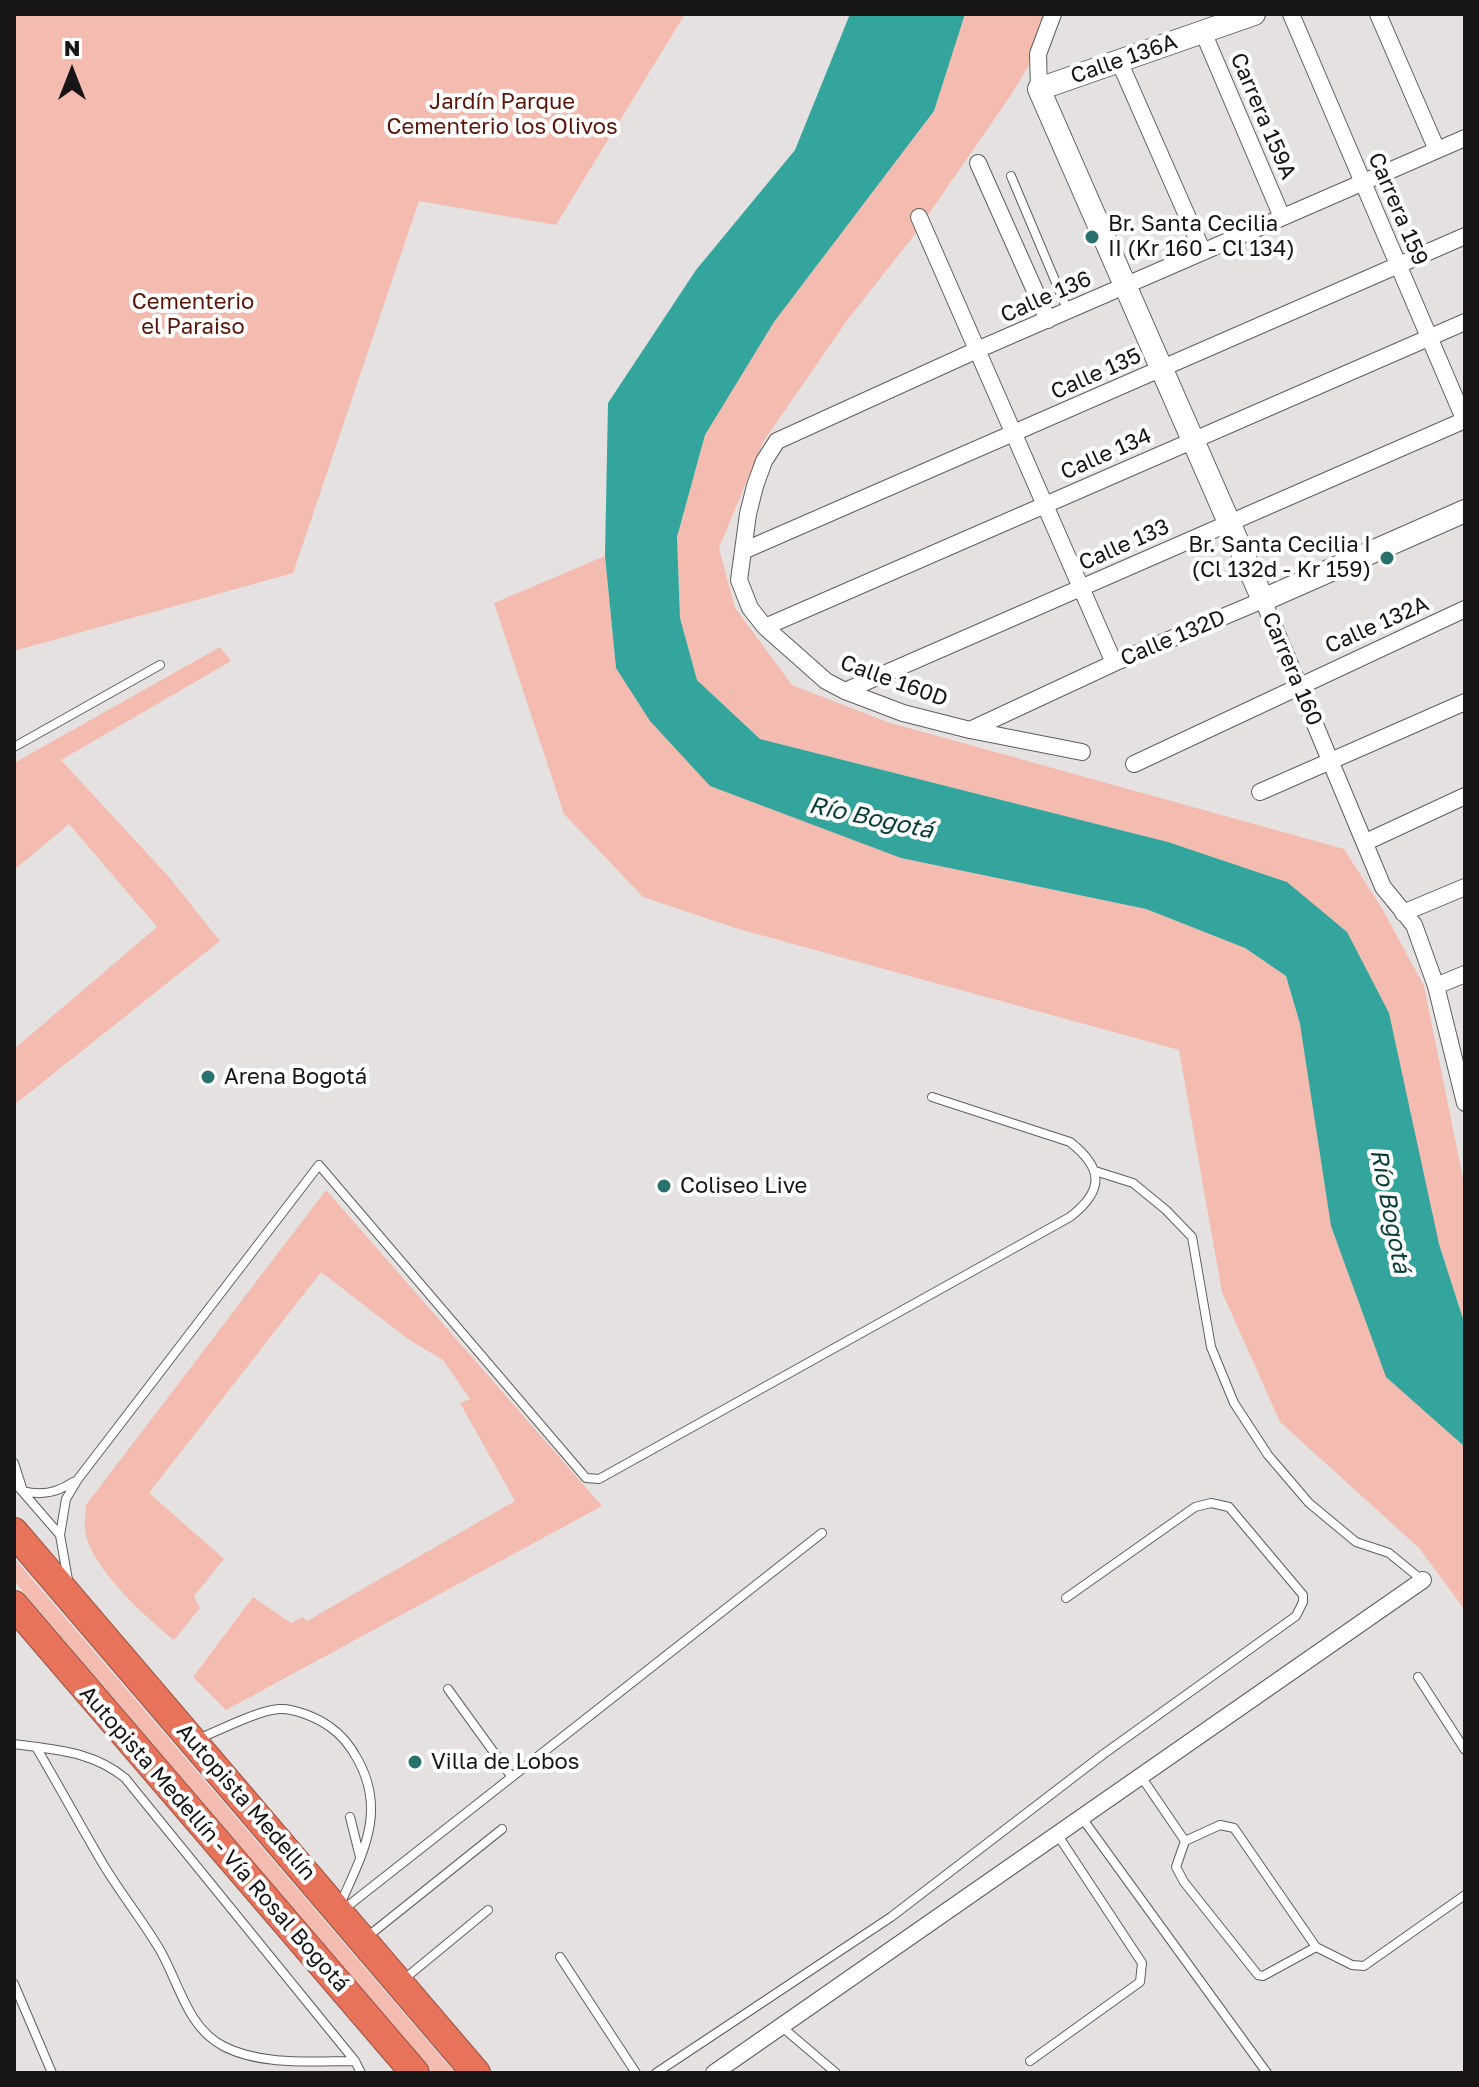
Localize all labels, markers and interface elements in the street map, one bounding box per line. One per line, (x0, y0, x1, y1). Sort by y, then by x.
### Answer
street label: Calle 136A (1067, 28, 1181, 90)
north arrow (32, 32, 112, 112)
text: N (64, 34, 80, 61)
street label: Carrera 159A (1225, 49, 1301, 183)
park label: Jardín Parque Cementerio los Olivos (386, 89, 618, 140)
street label: Carrera 159 (1362, 149, 1434, 269)
place label: Br. Santa Cecilia II (Kr 160 - Cl 134) (1108, 211, 1295, 262)
marker: Br. Santa Cecilia II (Kr 160 - Cl 134) (1083, 228, 1101, 246)
street label: Calle 136 (997, 265, 1095, 329)
park label: Cementerio el Paraiso (132, 289, 254, 340)
street label: Calle 135 (1047, 342, 1145, 406)
street label: Calle 134 (1057, 422, 1155, 486)
street label: Calle 133 (1075, 513, 1173, 577)
place label: Br. Santa Cecilia I (Cl 132d - Kr 159) (1188, 532, 1371, 584)
marker: Br. Santa Cecilia I (Cl 132d - Kr 159) (1378, 549, 1396, 567)
street label: Calle 132A (1321, 590, 1433, 660)
street label: Calle 132D (1117, 604, 1229, 672)
street label: Carrera 160 (1256, 608, 1328, 730)
street label: Calle 160D (837, 649, 951, 713)
water label: Río Bogotá (806, 791, 936, 845)
place label: Arena Bogotá (224, 1064, 367, 1090)
marker: Arena Bogotá (199, 1068, 217, 1086)
water label: Río Bogotá (1364, 1146, 1416, 1276)
place label: Coliseo Live (680, 1173, 807, 1199)
marker: Coliseo Live (655, 1177, 673, 1195)
street label: Autopista Medellín - Vía Rosal Bogotá (74, 1680, 354, 1998)
street label: Autopista Medellín (171, 1718, 321, 1886)
place label: Villa de Lobos (431, 1749, 579, 1775)
marker: Villa de Lobos (406, 1753, 424, 1771)

